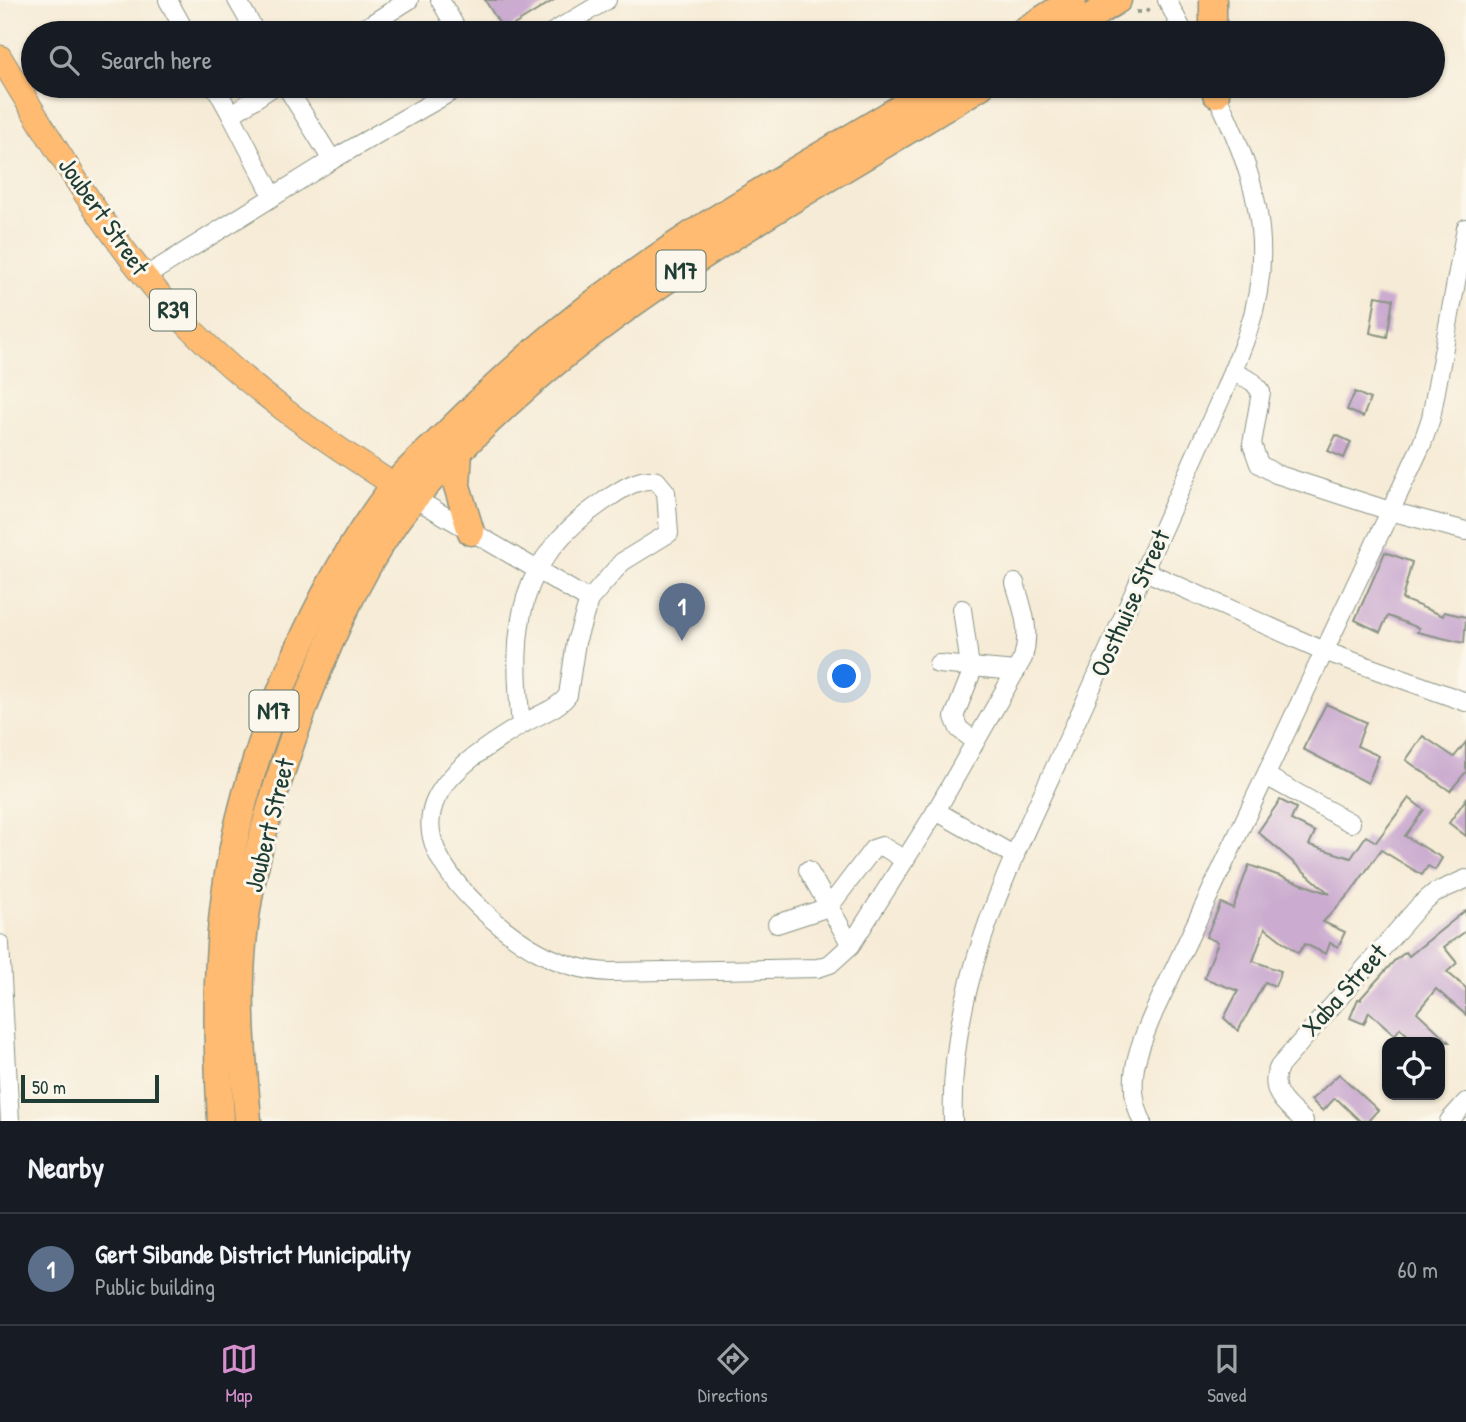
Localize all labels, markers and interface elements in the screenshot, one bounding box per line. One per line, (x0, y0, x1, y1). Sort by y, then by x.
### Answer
search box (21, 21, 1445, 98)
icon: search (45, 41, 83, 79)
text: Search here (101, 42, 212, 77)
street label: Joubert Street (51, 150, 159, 283)
road number: N17 (656, 250, 706, 292)
road number: R39 (150, 290, 196, 330)
street label: Oosthuise Street (1081, 523, 1178, 682)
pin: 1 (659, 583, 705, 641)
your location (827, 659, 861, 693)
road number: N17 (250, 690, 298, 732)
street label: Joubert Street (235, 753, 302, 896)
street label: Xaba Street (1293, 935, 1395, 1043)
map controls (1382, 1037, 1445, 1100)
button: locate (1382, 1037, 1445, 1100)
scale bar (21, 1072, 159, 1104)
text: 50 m (32, 1074, 66, 1100)
text: Nearby (28, 1147, 104, 1187)
text: Gert Sibande District Municipality (95, 1236, 411, 1271)
text: 1 (47, 1254, 55, 1285)
text: 60 m (1398, 1254, 1438, 1285)
text: Public building (95, 1271, 215, 1302)
tab: Map (220, 1340, 258, 1408)
tab: Directions (698, 1340, 768, 1408)
tab: Saved (1207, 1340, 1246, 1408)

